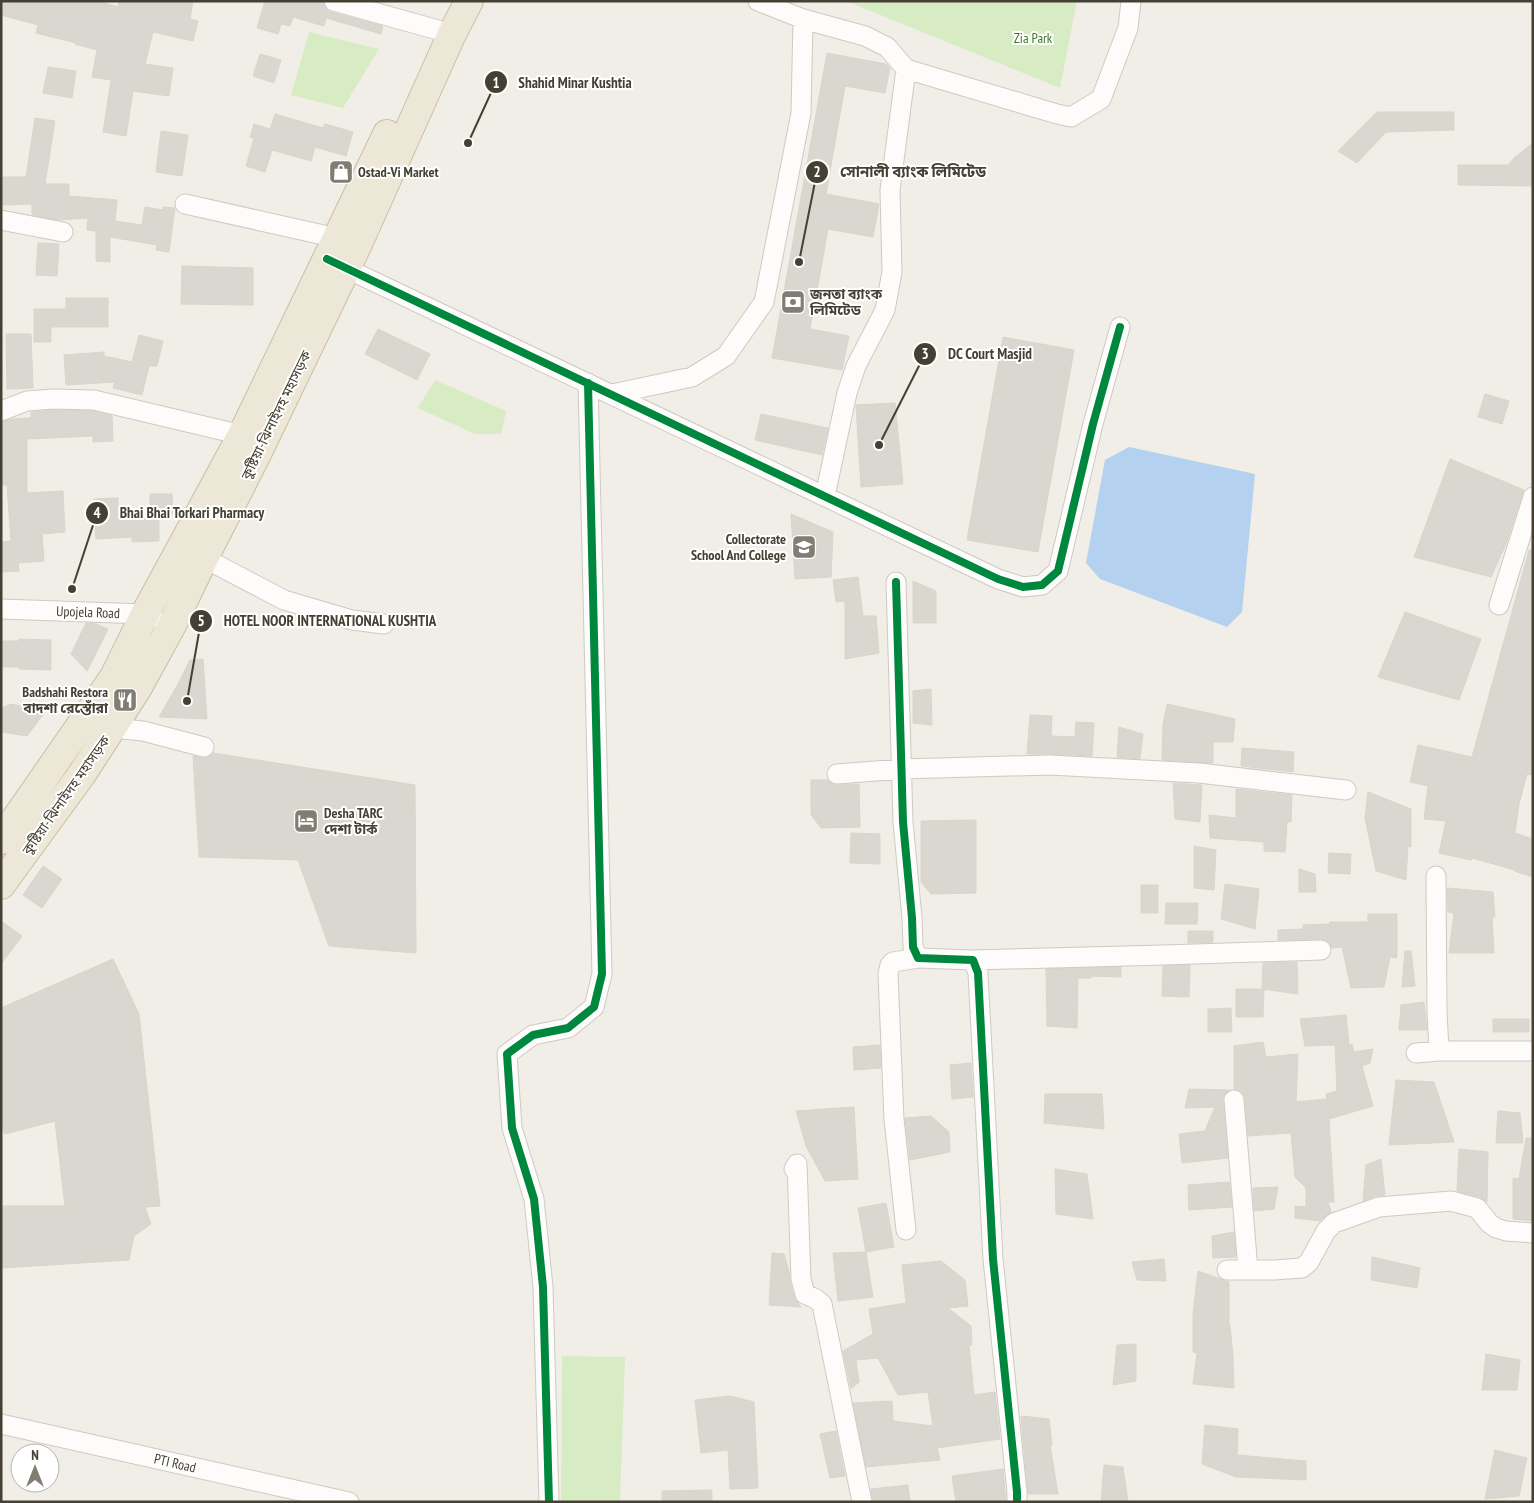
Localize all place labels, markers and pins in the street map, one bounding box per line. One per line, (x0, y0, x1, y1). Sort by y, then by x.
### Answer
callout: Shahid Minar Kushtia (483, 67, 641, 97)
callout: সোনালী ব্যাংক লিমিটেড (805, 157, 996, 187)
shop icon: Ostad-Vi Market (328, 159, 354, 185)
place label: Ostad-Vi Market (358, 163, 438, 181)
place label: জনতা ব্যাংক লিমিটেড (809, 285, 883, 319)
bank icon: জনতা ব্যাংক লিমিটেড (780, 289, 806, 315)
callout: DC Court Masjid (912, 339, 1042, 369)
callout: Bhai Bhai Torkari Pharmacy (84, 498, 274, 528)
place label: Collectorate School And College (691, 530, 786, 564)
school or university icon: Collectorate School And College (791, 534, 817, 560)
callout: HOTEL NOOR INTERNATIONAL KUSHTIA (188, 606, 447, 636)
place label: Badshahi Restora বাদশা রেস্তোঁরা (22, 683, 109, 717)
restaurant icon: Badshahi Restora বাদশা রেস্তোঁরা (112, 687, 138, 713)
place label: Desha TARC দেশা টার্ক (324, 804, 383, 838)
hotel icon: Desha TARC দেশা টার্ক (293, 808, 319, 834)

